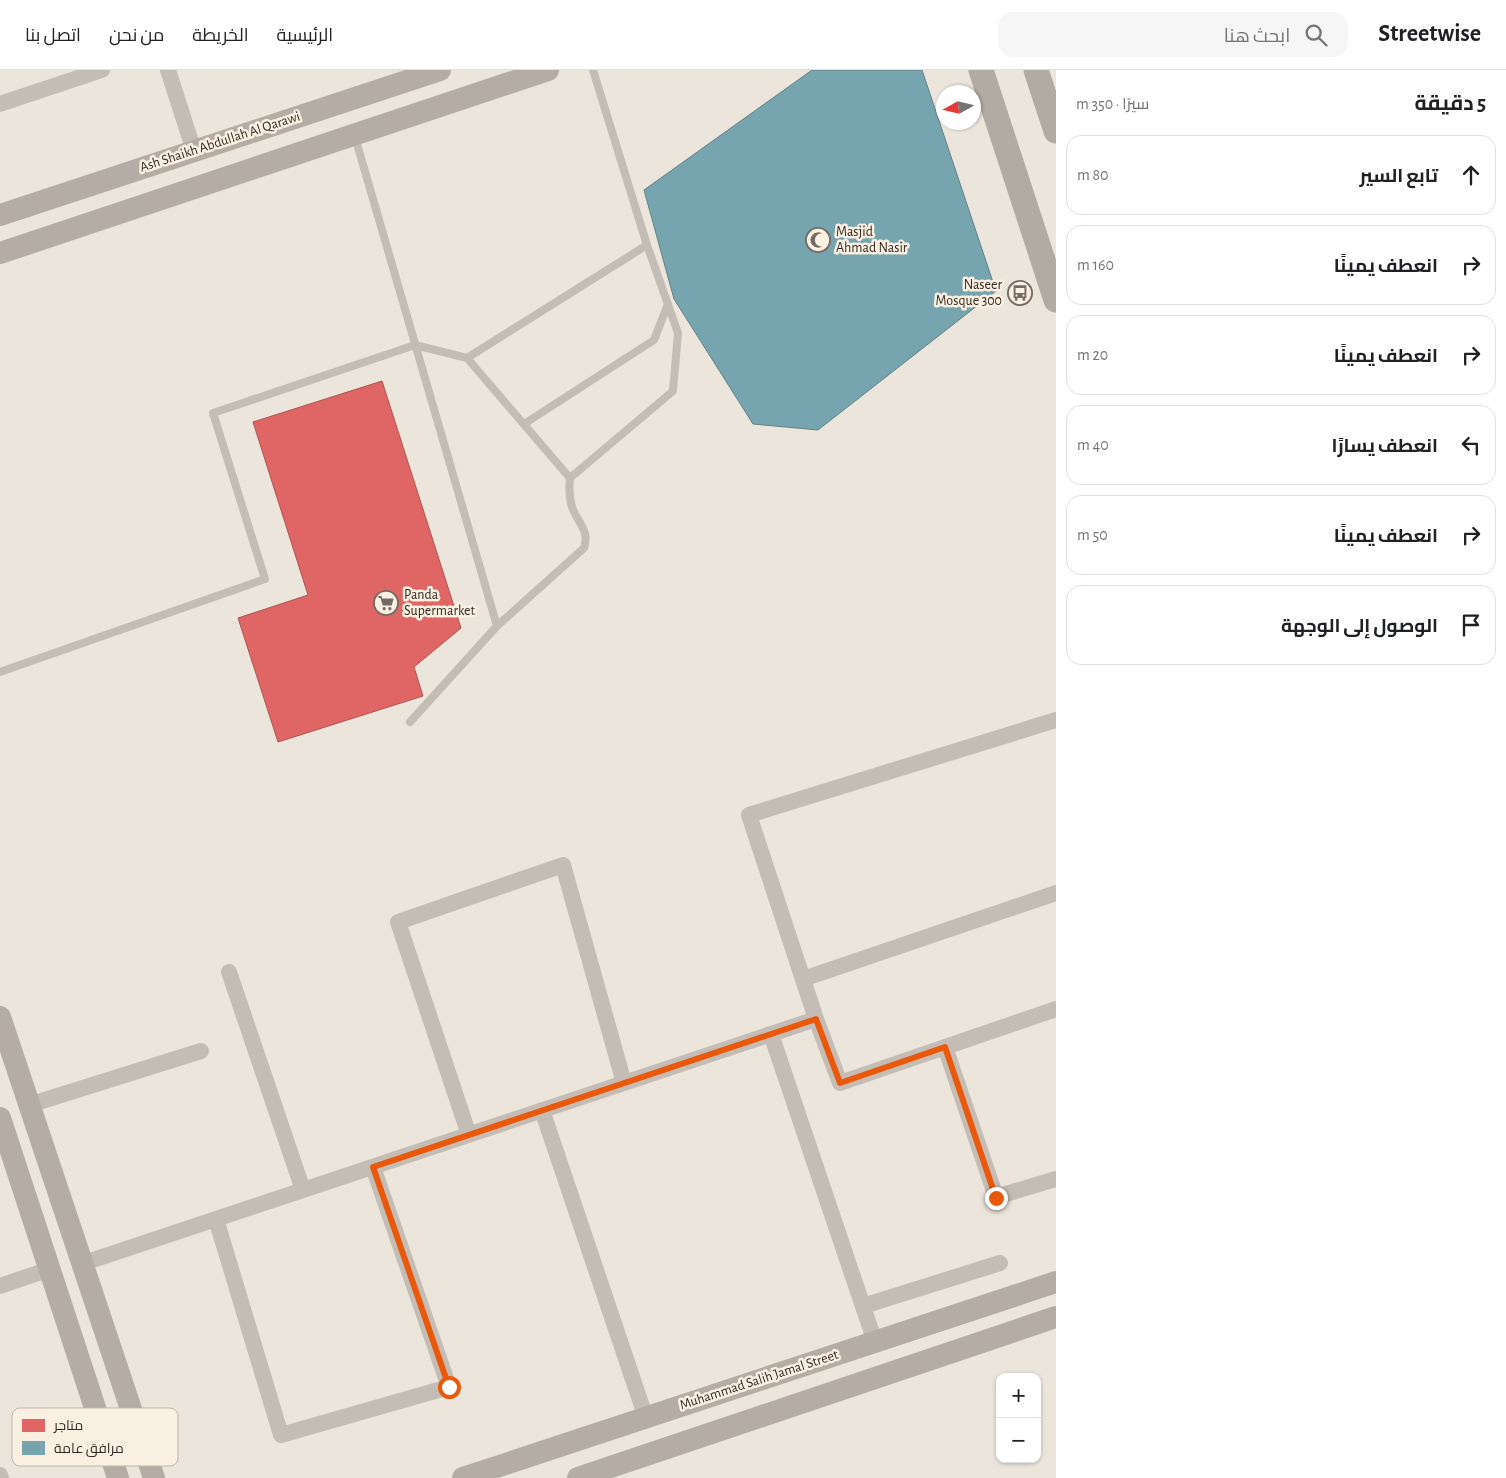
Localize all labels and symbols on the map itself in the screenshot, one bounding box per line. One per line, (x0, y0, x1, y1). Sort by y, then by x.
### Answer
north arrow (936, 85, 981, 130)
street label: Ash Shaikh Abdullah Al Qarawi (138, 109, 302, 175)
place label: Masjid Ahmad Nasir (836, 225, 908, 255)
mosque icon: Masjid Ahmad Nasir (805, 227, 831, 253)
place label: Naseer Mosque 300 (936, 278, 1002, 308)
bus stop icon: Naseer Mosque 300 (1007, 280, 1033, 306)
place label: Panda Supermarket (404, 588, 476, 618)
supermarket icon: Panda Supermarket (373, 590, 399, 616)
route end (985, 1187, 1008, 1210)
street label: Muhammad Salih Jamal Street (678, 1348, 841, 1412)
route start (438, 1376, 461, 1399)
legend (12, 1408, 178, 1466)
text: متاجر (53, 1419, 83, 1433)
text: مرافق عامة (54, 1442, 124, 1457)

